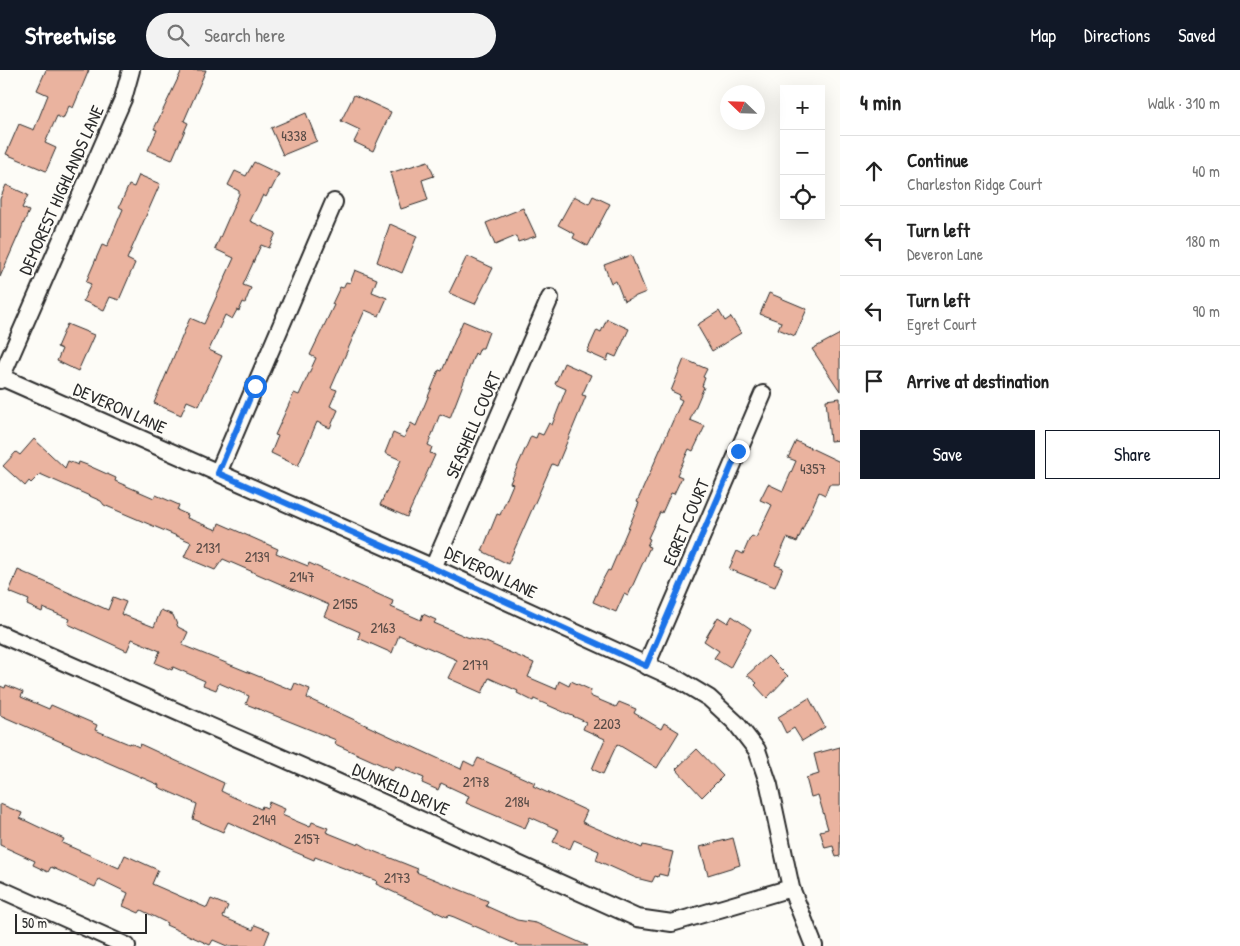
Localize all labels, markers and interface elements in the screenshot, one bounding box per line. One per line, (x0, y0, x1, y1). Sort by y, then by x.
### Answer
search box (146, 13, 496, 58)
text: Streetwise (25, 19, 116, 51)
icon: search (164, 21, 192, 49)
text: Search here (204, 22, 285, 48)
text: Map (1031, 23, 1056, 48)
text: Directions (1084, 23, 1150, 48)
text: Saved (1178, 23, 1215, 48)
north arrow (720, 85, 765, 130)
map controls (780, 85, 825, 220)
button: + (780, 85, 825, 130)
text: 4 min (860, 88, 901, 117)
text: Walk · 310 m (1148, 92, 1220, 114)
street label: DEMOREST HIGHLANDS LANE (12, 101, 110, 279)
house number: 4338 (281, 125, 307, 146)
button: − (780, 130, 825, 175)
text: Continue (907, 147, 968, 173)
icon: ahead (860, 157, 888, 185)
text: 40 m (1192, 160, 1220, 182)
text: Charleston Ridge Court (907, 173, 1042, 195)
button: locate (780, 175, 825, 220)
text: Turn left (907, 217, 970, 243)
icon: left (860, 227, 888, 255)
text: 180 m (1186, 230, 1220, 252)
text: Deveron Lane (907, 243, 983, 265)
text: Turn left (907, 287, 970, 313)
icon: left (860, 297, 888, 325)
text: 90 m (1192, 300, 1220, 322)
text: Egret Court (907, 313, 976, 335)
street label: SEASHELL COURT (439, 367, 507, 482)
icon: arrive (860, 367, 888, 395)
text: Arrive at destination (907, 368, 1049, 394)
route start (244, 375, 267, 398)
street label: DEVERON LANE (69, 376, 171, 440)
button: Save (860, 430, 1035, 479)
button: Share (1045, 430, 1220, 479)
route end (727, 440, 750, 463)
house number: 4357 (800, 458, 826, 479)
street label: EGRET COURT (657, 474, 716, 569)
house number: 2131 (196, 537, 220, 558)
street label: DEVERON LANE (441, 540, 541, 604)
house number: 2139 (245, 546, 270, 567)
house number: 2147 (289, 566, 315, 587)
house number: 2155 (332, 593, 358, 614)
house number: 2163 (370, 617, 396, 638)
house number: 2179 (462, 654, 488, 675)
house number: 2203 (593, 713, 621, 734)
street label: DUNKELD DRIVE (348, 756, 454, 822)
house number: 2178 (463, 771, 489, 792)
house number: 2184 (505, 791, 530, 812)
house number: 2149 (252, 809, 276, 830)
house number: 2157 (294, 828, 320, 849)
house number: 2173 (384, 867, 411, 888)
scale bar (15, 911, 148, 934)
text: 50 m (22, 913, 47, 932)

